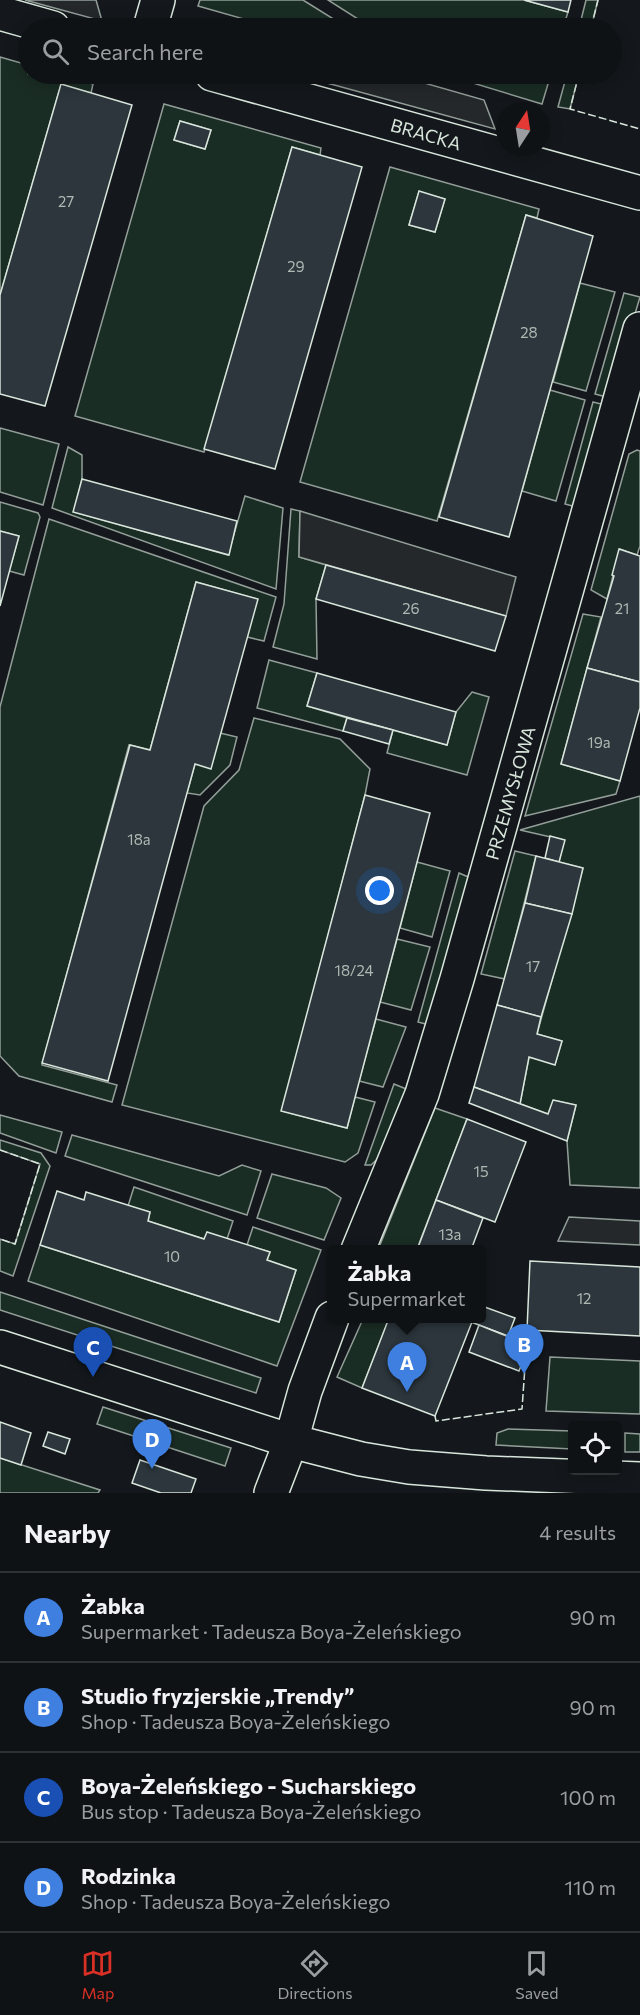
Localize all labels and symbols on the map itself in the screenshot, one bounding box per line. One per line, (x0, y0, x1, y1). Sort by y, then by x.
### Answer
north arrow (496, 102, 550, 156)
street label: BRACKA (388, 113, 464, 155)
house number: 27 (58, 192, 74, 210)
house number: 29 (287, 257, 305, 275)
house number: 28 (520, 323, 538, 341)
house number: 26 (402, 599, 420, 617)
house number: 21 (615, 599, 629, 617)
street label: PRZEMYSŁOWA (480, 724, 540, 862)
house number: 19a (587, 733, 611, 751)
house number: 18a (127, 830, 151, 848)
your location (365, 876, 394, 905)
house number: 17 (526, 957, 540, 975)
house number: 18/24 (335, 961, 373, 979)
house number: 15 (473, 1162, 489, 1180)
house number: 13a (439, 1225, 461, 1243)
house number: 10 (164, 1247, 180, 1265)
house number: 12 (577, 1289, 591, 1307)
pin: B (504, 1324, 544, 1374)
pin: C (74, 1328, 112, 1377)
pin: A (388, 1342, 426, 1392)
pin: D (132, 1420, 172, 1469)

